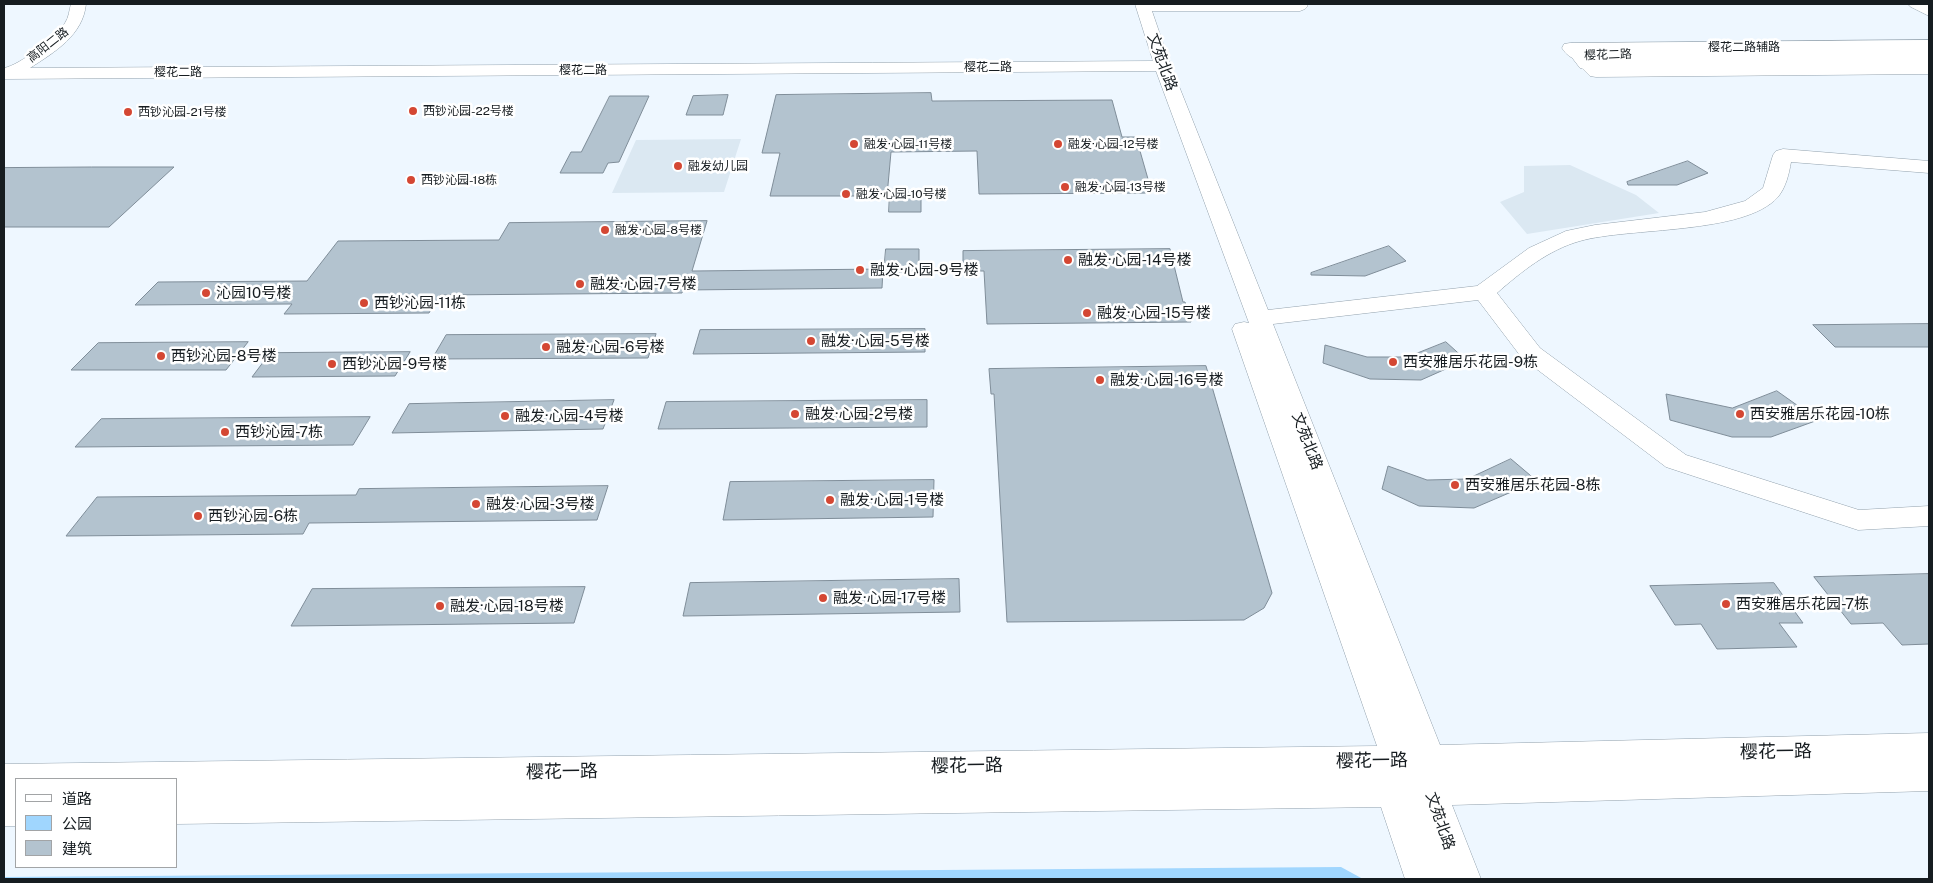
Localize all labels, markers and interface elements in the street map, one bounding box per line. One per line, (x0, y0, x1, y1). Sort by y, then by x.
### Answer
street label: 高阳二路 (25, 25, 71, 65)
street label: 文苑北路 (1143, 31, 1181, 93)
street label: 樱花二路辅路 (1708, 40, 1780, 54)
street label: 樱花二路 (1584, 47, 1632, 63)
street label: 樱花二路 (964, 60, 1012, 74)
street label: 樱花二路 (559, 63, 607, 77)
street label: 樱花二路 (154, 65, 202, 79)
place label: 西钞沁园-22号楼 (423, 104, 514, 118)
place label: 西钞沁园-21号楼 (138, 105, 227, 119)
marker: 西钞沁园-22号楼 (407, 105, 419, 117)
marker: 西钞沁园-21号楼 (122, 106, 134, 118)
place label: 融发·心园-11号楼 (864, 137, 952, 151)
place label: 融发·心园-12号楼 (1068, 137, 1158, 151)
marker: 融发·心园-11号楼 (848, 138, 860, 150)
marker: 融发·心园-12号楼 (1052, 138, 1064, 150)
place label: 融发幼儿园 (688, 159, 748, 173)
marker: 融发幼儿园 (672, 160, 684, 172)
place label: 西钞沁园-18栋 (421, 173, 497, 187)
marker: 西钞沁园-18栋 (405, 174, 417, 186)
place label: 融发·心园-13号楼 (1075, 180, 1166, 194)
marker: 融发·心园-13号楼 (1059, 181, 1071, 193)
place label: 融发·心园-10号楼 (856, 187, 947, 201)
marker: 融发·心园-10号楼 (840, 188, 852, 200)
place label: 融发·心园-8号楼 (615, 223, 702, 237)
marker: 融发·心园-8号楼 (599, 224, 611, 236)
place label: 融发·心园-14号楼 (1078, 251, 1192, 269)
marker: 融发·心园-14号楼 (1062, 254, 1074, 266)
place label: 融发·心园-9号楼 (870, 261, 978, 279)
marker: 融发·心园-9号楼 (854, 264, 866, 276)
place label: 融发·心园-7号楼 (590, 275, 696, 293)
marker: 融发·心园-7号楼 (574, 278, 586, 290)
place label: 沁园10号楼 (216, 284, 291, 302)
marker: 沁园10号楼 (200, 287, 212, 299)
place label: 西钞沁园-11栋 (374, 294, 466, 312)
marker: 西钞沁园-11栋 (358, 297, 370, 309)
place label: 融发·心园-15号楼 (1097, 304, 1211, 322)
marker: 融发·心园-15号楼 (1081, 307, 1093, 319)
place label: 融发·心园-5号楼 (821, 332, 930, 350)
marker: 融发·心园-5号楼 (805, 335, 817, 347)
place label: 融发·心园-6号楼 (556, 338, 664, 356)
marker: 融发·心园-6号楼 (540, 341, 552, 353)
place label: 西钞沁园-8号楼 (171, 347, 276, 365)
marker: 西钞沁园-8号楼 (155, 350, 167, 362)
place label: 西安雅居乐花园-9栋 (1403, 353, 1538, 371)
place label: 西钞沁园-9号楼 (342, 355, 447, 373)
marker: 西安雅居乐花园-9栋 (1387, 356, 1399, 368)
marker: 西钞沁园-9号楼 (326, 358, 338, 370)
place label: 融发·心园-16号楼 (1110, 371, 1223, 389)
marker: 融发·心园-16号楼 (1094, 374, 1106, 386)
place label: 融发·心园-2号楼 (805, 405, 913, 423)
place label: 西安雅居乐花园-10栋 (1750, 405, 1890, 423)
place label: 融发·心园-4号楼 (515, 407, 624, 425)
marker: 融发·心园-2号楼 (789, 408, 801, 420)
marker: 西安雅居乐花园-10栋 (1734, 408, 1746, 420)
marker: 融发·心园-4号楼 (499, 410, 511, 422)
street label: 文苑北路 (1288, 410, 1326, 472)
place label: 西钞沁园-7栋 (235, 423, 323, 441)
marker: 西钞沁园-7栋 (219, 426, 231, 438)
place label: 西安雅居乐花园-8栋 (1465, 476, 1600, 494)
marker: 西安雅居乐花园-8栋 (1449, 479, 1461, 491)
place label: 融发·心园-1号楼 (840, 491, 944, 509)
marker: 融发·心园-1号楼 (824, 494, 836, 506)
place label: 融发·心园-3号楼 (486, 495, 595, 513)
marker: 融发·心园-3号楼 (470, 498, 482, 510)
place label: 西钞沁园-6栋 (208, 507, 298, 525)
marker: 西钞沁园-6栋 (192, 510, 204, 522)
place label: 融发·心园-17号楼 (833, 589, 946, 607)
marker: 融发·心园-17号楼 (817, 592, 829, 604)
place label: 西安雅居乐花园-7栋 (1736, 595, 1869, 613)
place label: 融发·心园-18号楼 (450, 597, 564, 615)
marker: 西安雅居乐花园-7栋 (1720, 598, 1732, 610)
marker: 融发·心园-18号楼 (434, 600, 446, 612)
street label: 樱花一路 (1740, 741, 1812, 763)
street label: 樱花一路 (1336, 750, 1408, 772)
street label: 樱花一路 (931, 755, 1003, 777)
street label: 樱花一路 (526, 761, 598, 783)
legend (15, 778, 178, 868)
text: 道路 (62, 790, 92, 807)
street label: 文苑北路 (1422, 790, 1458, 852)
text: 公园 (62, 815, 92, 832)
text: 建筑 (62, 840, 92, 857)

